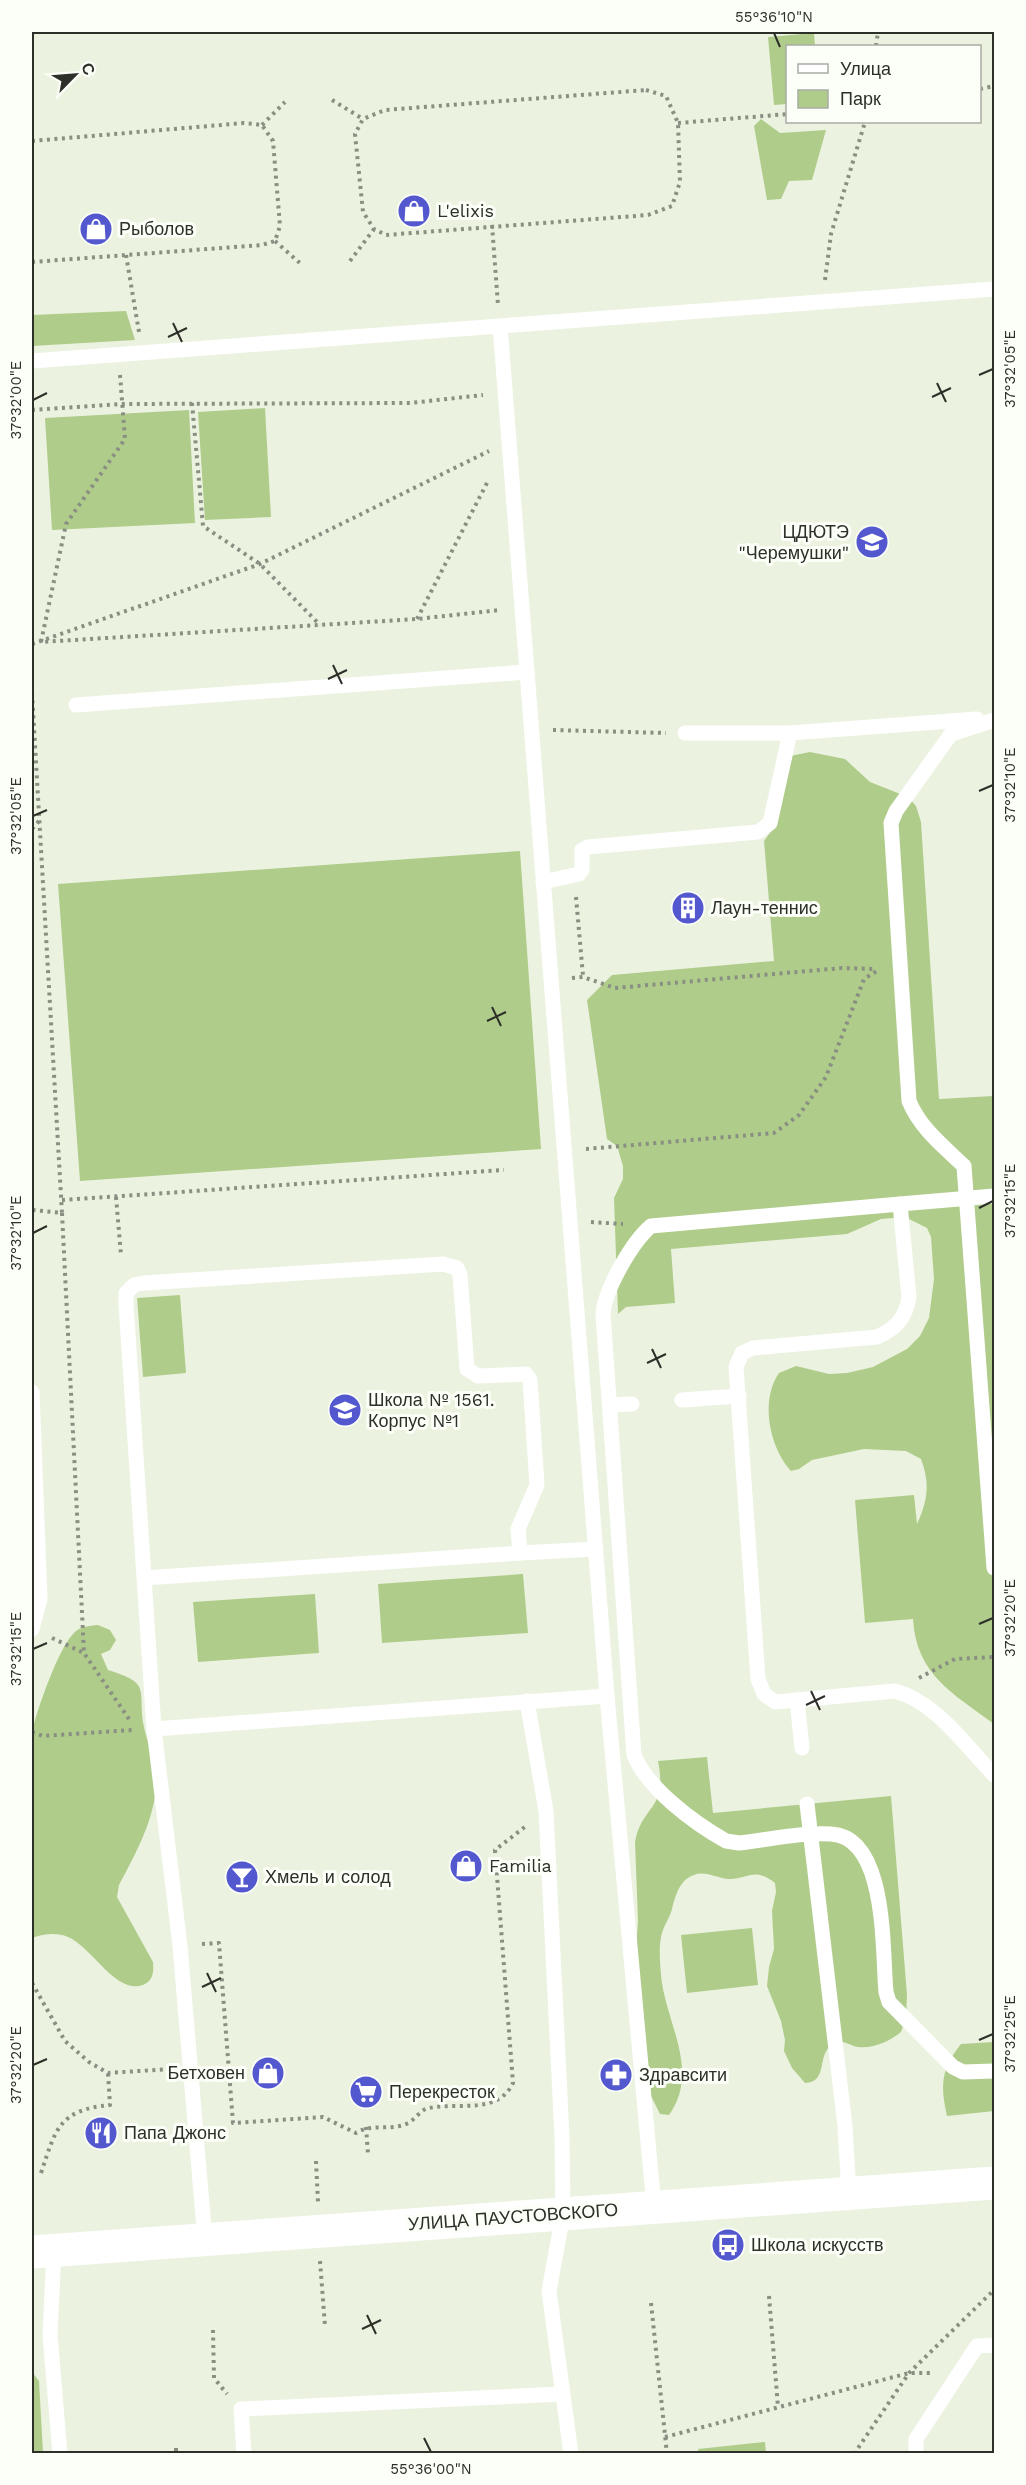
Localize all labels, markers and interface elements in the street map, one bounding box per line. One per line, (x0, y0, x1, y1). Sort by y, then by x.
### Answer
text: 55°36'10"N (735, 8, 813, 26)
north arrow (45, 45, 105, 105)
legend (786, 45, 981, 123)
text: Улица (840, 58, 892, 79)
text: С (77, 60, 99, 79)
text: Парк (840, 88, 881, 109)
shop icon: L'elixis (396, 193, 432, 229)
place label: L'elixis (437, 200, 494, 221)
shop icon: Рыболов (78, 211, 114, 247)
place label: Рыболов (119, 218, 194, 239)
text: 37°32'05"E (1001, 330, 1019, 408)
text: 37°32'00"E (7, 361, 25, 439)
place label: ЦДЮТЭ "Черемушки" (739, 521, 849, 563)
school or university icon: ЦДЮТЭ "Черемушки" (854, 524, 890, 560)
text: 37°32'10"E (1001, 747, 1019, 823)
text: 37°32'05"E (7, 777, 25, 855)
building icon: Лаун-теннис (670, 890, 706, 926)
place label: Лаун-теннис (711, 897, 818, 918)
text: 37°32'15"E (1001, 1164, 1019, 1238)
text: 37°32'10"E (7, 1195, 25, 1271)
place label: Школа № 1561. Корпус №1 (368, 1389, 495, 1431)
school or university icon: Школа № 1561. Корпус №1 (327, 1392, 363, 1428)
text: 37°32'20"E (1001, 1579, 1019, 1657)
text: 37°32'15"E (7, 1612, 25, 1686)
shop icon: Familia (448, 1848, 484, 1884)
place label: Familia (489, 1855, 552, 1876)
bar icon: Хмель и солод (224, 1859, 260, 1895)
place label: Хмель и солод (265, 1866, 391, 1887)
text: 37°32'25"E (1001, 1995, 1019, 2073)
text: 37°32'20"E (7, 2026, 25, 2104)
shop icon: Бетховен (250, 2055, 286, 2091)
pharmacy icon: Здравсити (598, 2057, 634, 2093)
place label: Бетховен (167, 2062, 245, 2083)
place label: Здравсити (639, 2064, 727, 2085)
supermarket icon: Перекресток (348, 2074, 384, 2110)
place label: Перекресток (389, 2081, 495, 2102)
restaurant icon: Папа Джонс (83, 2115, 119, 2151)
place label: Папа Джонс (124, 2122, 226, 2143)
street label: УЛИЦА ПАУСТОВСКОГО (407, 2199, 619, 2234)
bus stop icon: Школа искусств (710, 2227, 746, 2263)
place label: Школа искусств (751, 2234, 884, 2255)
text: 55°36'00"N (390, 2460, 472, 2478)

